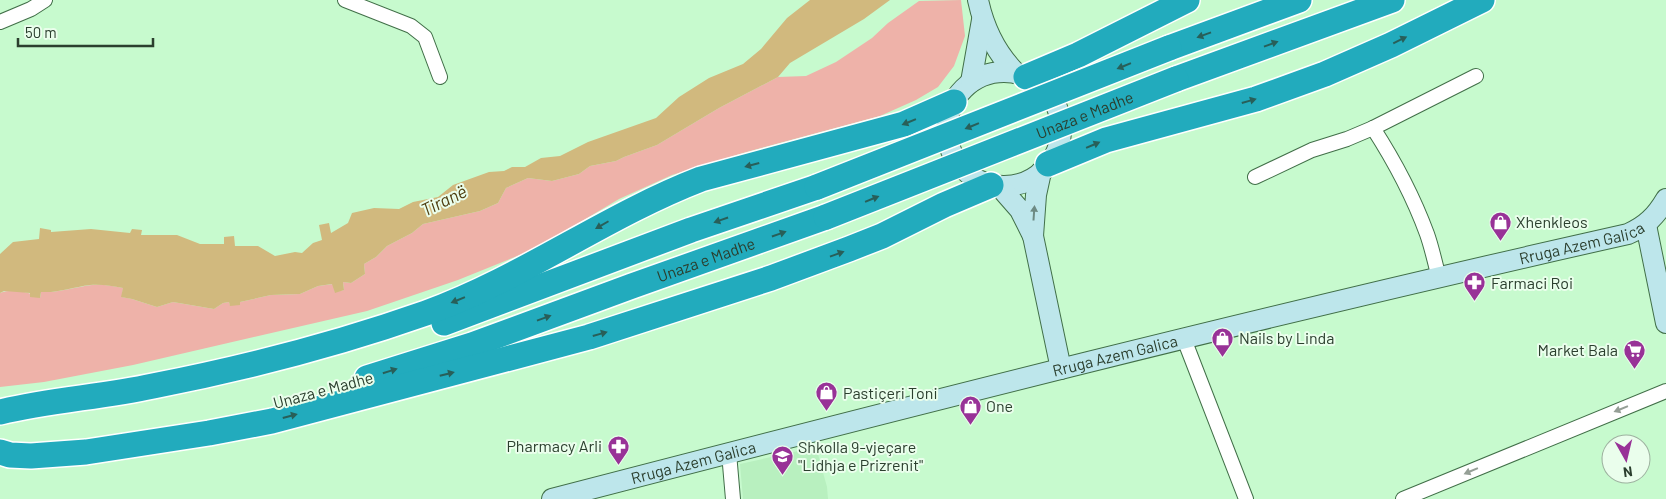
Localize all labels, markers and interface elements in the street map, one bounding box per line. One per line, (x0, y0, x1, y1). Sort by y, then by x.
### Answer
scale bar (18, 15, 152, 47)
text: 50 m (25, 23, 57, 41)
one-way arrow (1196, 31, 1211, 39)
one-way arrow (1393, 36, 1407, 44)
one-way arrow (1264, 40, 1279, 47)
one-way arrow (1116, 63, 1131, 70)
street label: Unaza e Madhe (1033, 87, 1136, 142)
one-way arrow (1242, 96, 1257, 104)
one-way arrow (902, 118, 916, 126)
one-way arrow (965, 123, 980, 130)
one-way arrow (1086, 141, 1100, 149)
one-way arrow (745, 161, 760, 169)
water label: Tiranë (417, 180, 470, 221)
one-way arrow (865, 195, 879, 203)
one-way arrow (1031, 204, 1039, 220)
shop icon: Xhenkleos (1488, 210, 1512, 241)
place label: Xhenkleos (1516, 212, 1588, 231)
one-way arrow (714, 217, 729, 224)
street label: Rruga Azem Galica (1517, 217, 1648, 267)
one-way arrow (596, 221, 609, 230)
one-way arrow (772, 230, 787, 237)
street label: Unaza e Madhe (654, 233, 757, 285)
one-way arrow (829, 250, 844, 257)
pharmacy icon: Farmaci Roi (1463, 271, 1487, 302)
place label: Farmaci Roi (1491, 273, 1573, 292)
one-way arrow (450, 296, 465, 304)
one-way arrow (537, 314, 552, 322)
shop icon: Nails by Linda (1211, 326, 1235, 357)
place label: Nails by Linda (1239, 328, 1334, 347)
one-way arrow (592, 329, 607, 337)
street label: Rruga Azem Galica (1050, 330, 1179, 380)
supermarket icon: Market Bala (1622, 338, 1646, 369)
place label: Market Bala (1537, 340, 1618, 359)
one-way arrow (383, 366, 398, 374)
street label: Unaza e Madhe (271, 367, 375, 412)
one-way arrow (439, 370, 454, 378)
shop icon: Pastiçeri Toni (815, 381, 839, 412)
place label: Pastiçeri Toni (843, 383, 938, 402)
shop icon: One (958, 394, 982, 425)
place label: One (986, 396, 1013, 415)
one-way arrow (1613, 405, 1628, 413)
one-way arrow (282, 412, 297, 420)
pharmacy icon: Pharmacy Arli (606, 434, 630, 465)
north arrow (1601, 434, 1651, 484)
place label: Pharmacy Arli (506, 436, 602, 455)
street label: Rruga Azem Galica (629, 437, 758, 487)
place label: Shkolla 9-vjeçare "Lidhja e Prizrenit" (798, 437, 923, 474)
school or university icon: Shkolla 9-vjeçare "Lidhja e Prizrenit" (770, 444, 794, 475)
text: N (1622, 463, 1634, 481)
one-way arrow (1463, 467, 1478, 475)

